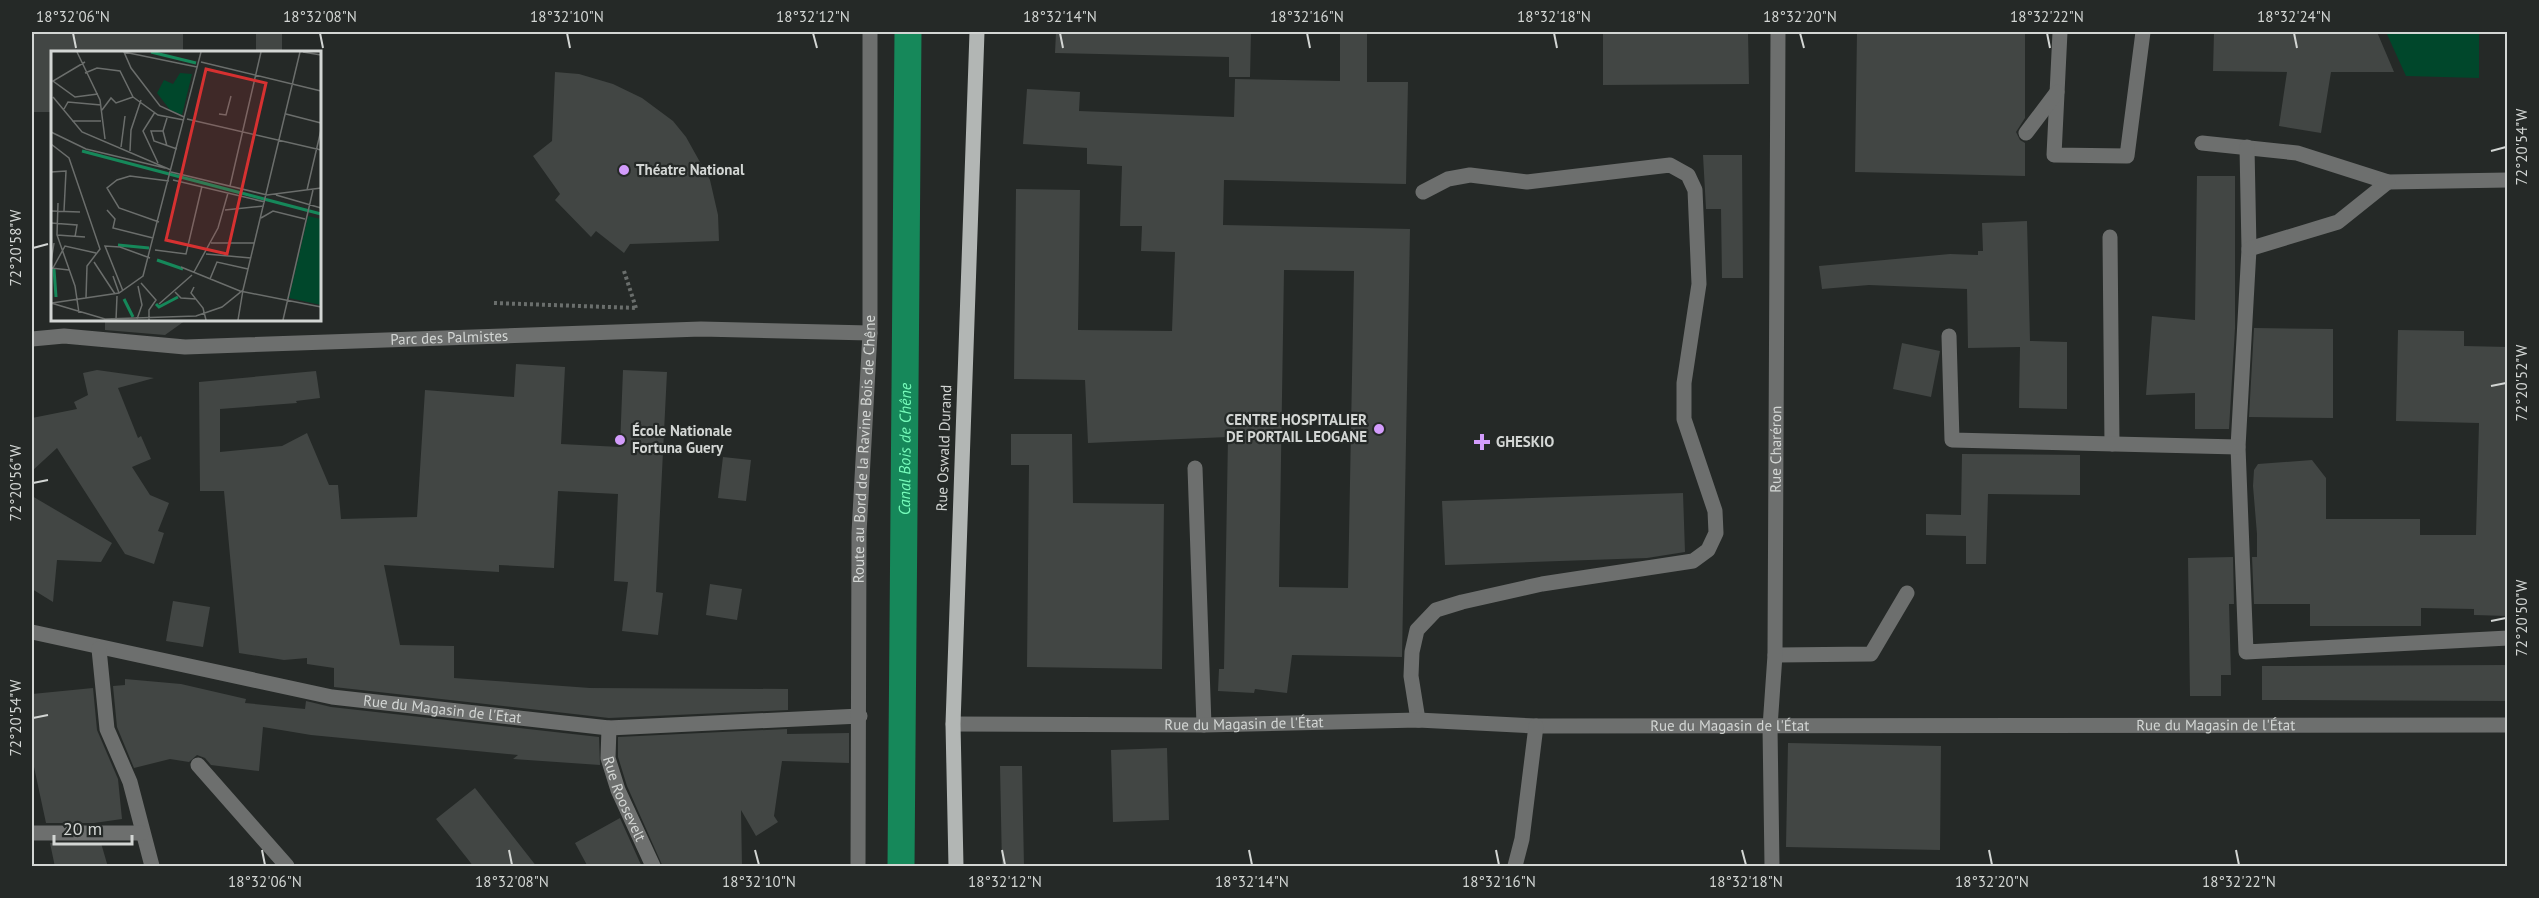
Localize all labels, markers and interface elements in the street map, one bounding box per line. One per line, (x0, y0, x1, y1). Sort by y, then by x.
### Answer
text: 18°32'06"N (36, 7, 110, 26)
text: 18°32'08"N (283, 7, 357, 26)
text: 18°32'10"N (530, 7, 604, 26)
text: 18°32'12"N (776, 7, 850, 26)
text: 18°32'14"N (1023, 7, 1097, 26)
text: 18°32'16"N (1270, 7, 1344, 26)
text: 18°32'18"N (1517, 7, 1591, 26)
text: 18°32'20"N (1763, 7, 1837, 26)
text: 18°32'22"N (2010, 7, 2084, 26)
text: 18°32'24"N (2257, 7, 2331, 26)
inset map (51, 51, 321, 321)
text: 72°20'54"W (2512, 108, 2531, 185)
place label: Théatre National (636, 160, 745, 179)
marker: Théatre National (617, 163, 631, 177)
text: 72°20'58"W (6, 209, 25, 286)
street label: Route au Bord de la Ravine Bois de Chêne (849, 315, 879, 583)
street label: Parc des Palmistes (390, 326, 509, 349)
text: 72°20'52"W (2512, 344, 2531, 421)
water label: Canal Bois de Chêne (894, 382, 915, 515)
street label: Rue Oswald Durand (932, 384, 955, 512)
street label: Rue Charéron (1766, 406, 1785, 493)
place label: CENTRE HOSPITALIER DE PORTAIL LEOGANE (1226, 410, 1367, 446)
place label: École Nationale Fortuna Guery (632, 421, 733, 457)
marker: CENTRE HOSPITALIER DE PORTAIL LEOGANE (1372, 422, 1386, 436)
place label: GHESKIO (1496, 432, 1554, 451)
marker: École Nationale Fortuna Guery (613, 433, 627, 447)
marker: GHESKIO (1473, 433, 1491, 451)
text: 72°20'56"W (6, 444, 25, 521)
text: 72°20'50"W (2512, 579, 2531, 656)
text: 72°20'54"W (6, 679, 25, 756)
street label: Rue du Magasin de l'Etat (362, 691, 523, 727)
street label: Rue du Magasin de l'État (1164, 712, 1324, 734)
street label: Rue du Magasin de l'État (2136, 715, 2295, 734)
street label: Rue du Magasin de l'État (1650, 716, 1809, 735)
street label: Rue Roosevelt (599, 754, 650, 844)
scale bar (54, 808, 132, 846)
text: 20 m (63, 817, 102, 840)
text: 18°32'06"N (228, 872, 302, 891)
text: 18°32'08"N (475, 872, 549, 891)
text: 18°32'10"N (722, 872, 796, 891)
text: 18°32'12"N (968, 872, 1042, 891)
text: 18°32'14"N (1215, 872, 1289, 891)
text: 18°32'16"N (1462, 872, 1536, 891)
text: 18°32'18"N (1709, 872, 1783, 891)
text: 18°32'20"N (1955, 872, 2029, 891)
text: 18°32'22"N (2202, 872, 2276, 891)

